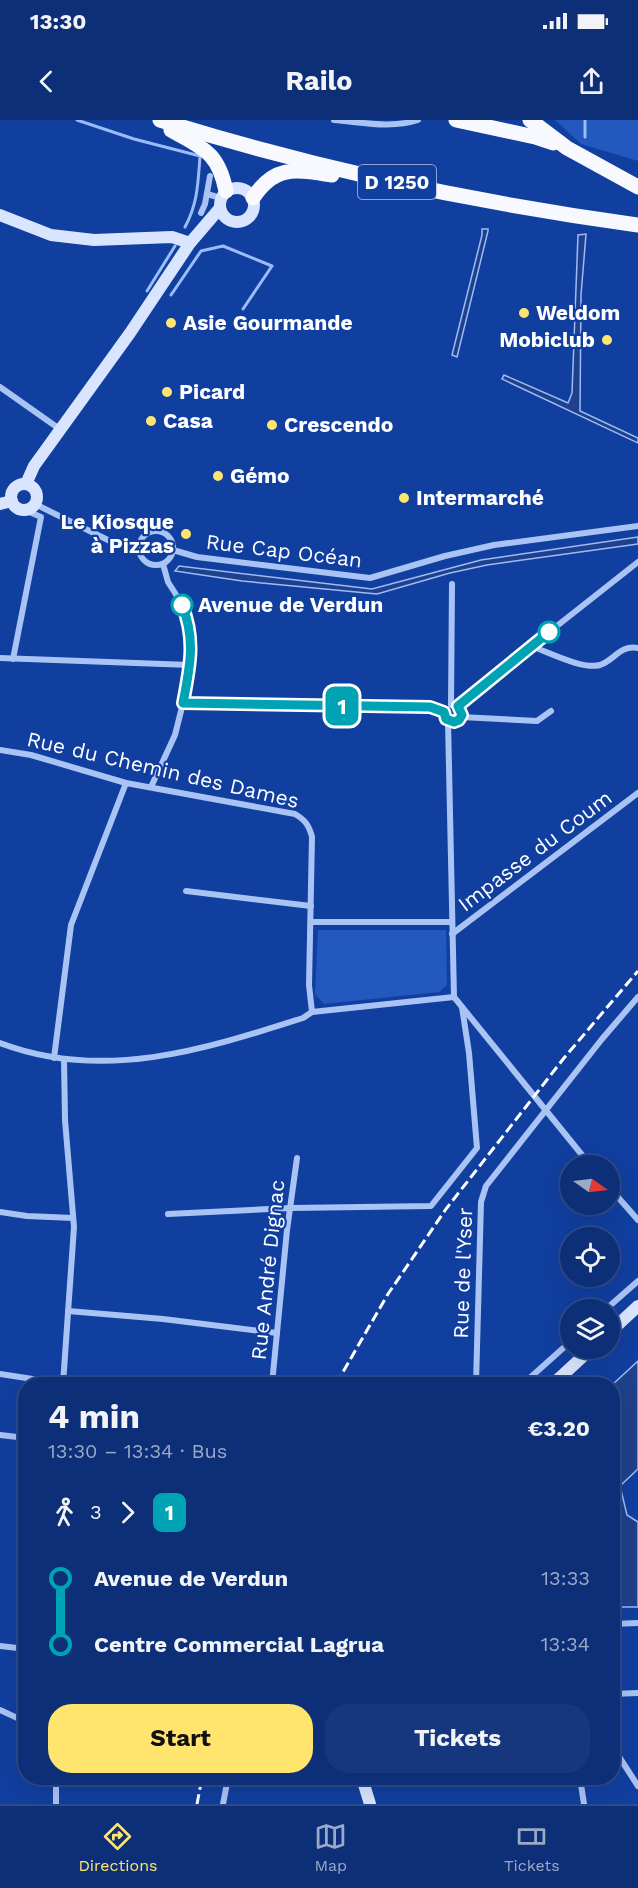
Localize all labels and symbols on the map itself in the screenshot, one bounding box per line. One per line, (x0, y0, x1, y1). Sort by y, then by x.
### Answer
road number: D 1250 (358, 165, 436, 199)
place label: Weldom (536, 300, 620, 325)
marker: Weldom (517, 306, 531, 320)
place label: Asie Gourmande (183, 310, 353, 335)
marker: Asie Gourmande (164, 316, 178, 330)
place label: Mobiclub (499, 327, 595, 352)
marker: Mobiclub (600, 333, 614, 347)
place label: Picard (179, 379, 245, 404)
marker: Picard (160, 385, 174, 399)
place label: Casa (163, 408, 214, 433)
place label: Crescendo (284, 412, 393, 437)
marker: Casa (144, 414, 158, 428)
marker: Crescendo (265, 418, 279, 432)
place label: Gémo (230, 463, 290, 488)
marker: Gémo (211, 469, 225, 483)
place label: Intermarché (416, 485, 544, 510)
marker: Intermarché (397, 491, 411, 505)
place label: Le Kiosque à Pizzas (61, 509, 174, 558)
marker: Le Kiosque à Pizzas (179, 527, 193, 541)
street label: Rue Cap Océan (205, 529, 364, 572)
place label: Avenue de Verdun (198, 592, 383, 617)
marker: Avenue de Verdun (171, 594, 193, 616)
unlabelled marker (538, 621, 560, 643)
line badge: 1 (322, 686, 362, 726)
street label: Rue du Chemin des Dames (25, 726, 301, 813)
street label: Impasse du Coum (453, 785, 616, 917)
north arrow (560, 1155, 620, 1215)
street label: Rue André Dignac (246, 1179, 289, 1361)
street label: Rue de l'Yser (448, 1206, 477, 1339)

